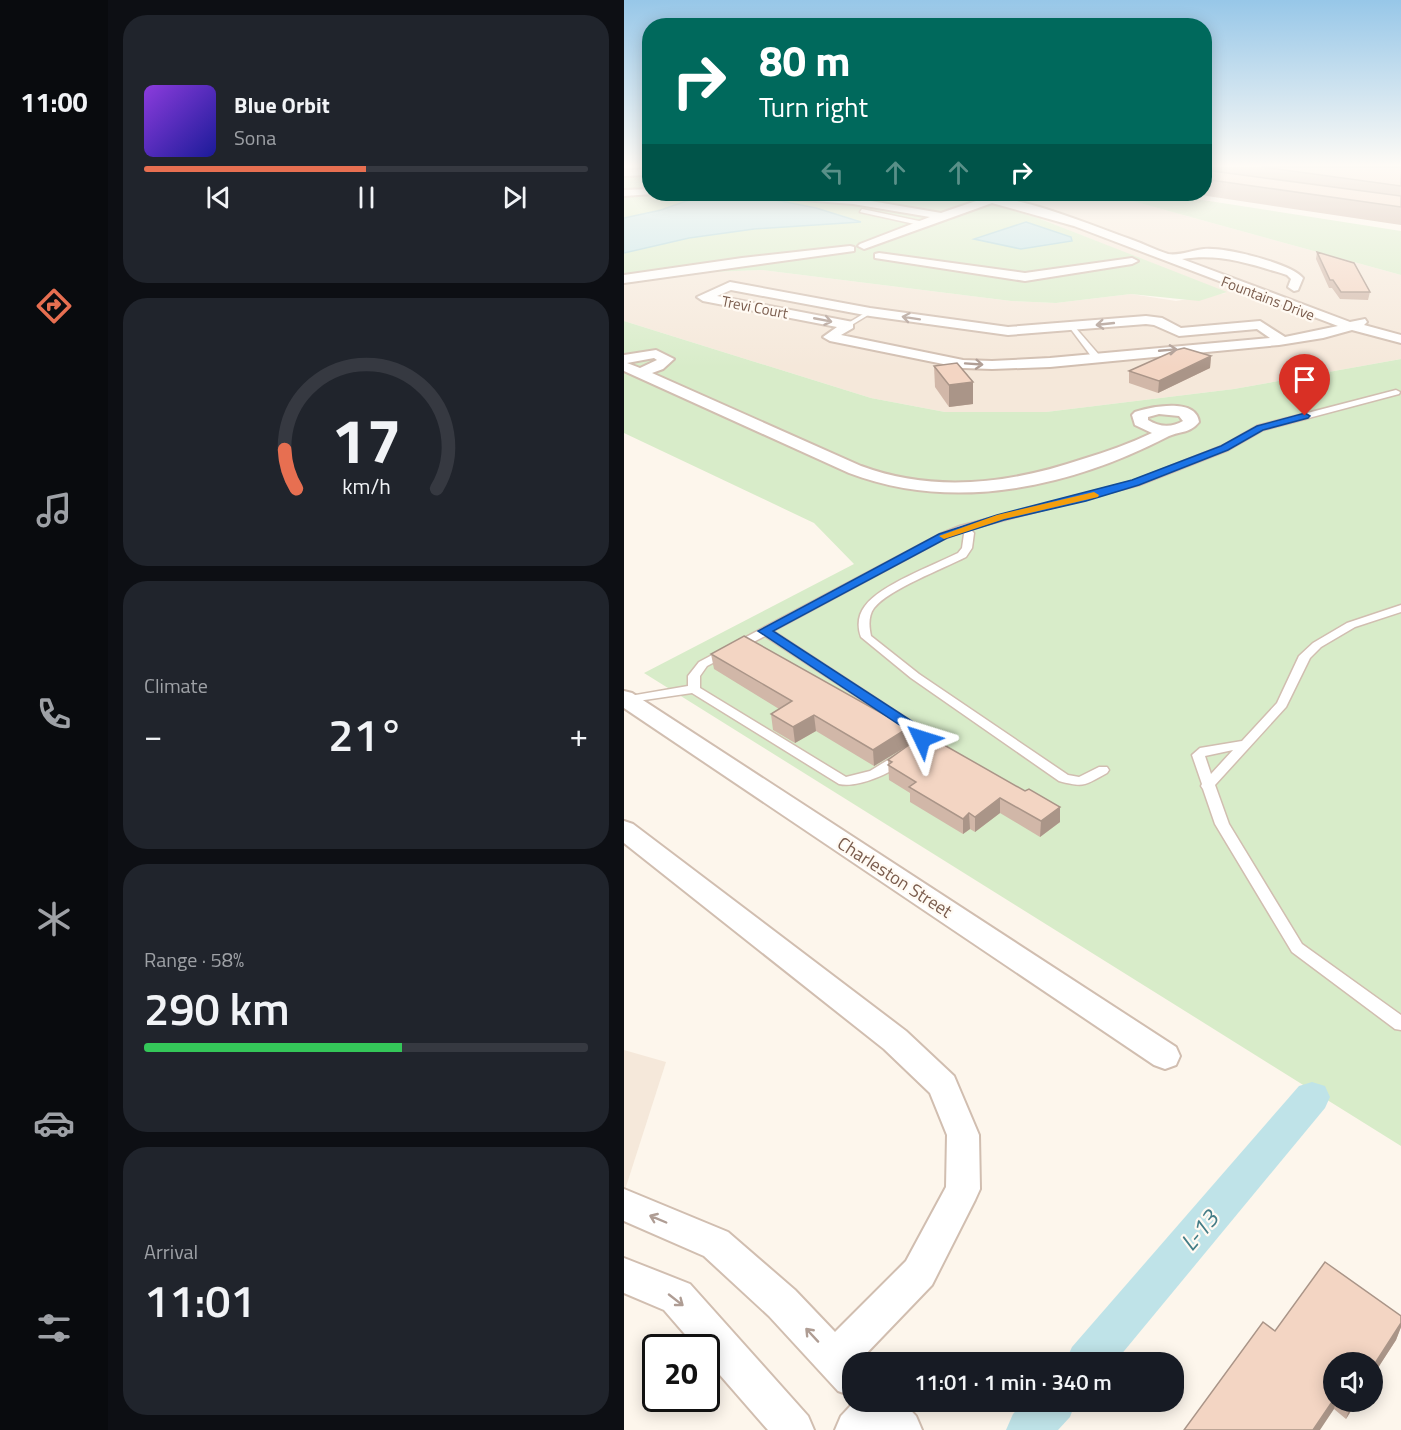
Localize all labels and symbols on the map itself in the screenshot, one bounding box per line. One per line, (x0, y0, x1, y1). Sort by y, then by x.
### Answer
street label: Fountains Drive (1218, 270, 1318, 326)
street label: Trevi Court (720, 289, 791, 325)
one-way arrow (902, 313, 921, 324)
one-way arrow (812, 315, 832, 326)
one-way arrow (1095, 319, 1115, 330)
one-way arrow (1158, 344, 1178, 355)
pin (1279, 354, 1330, 416)
one-way arrow (964, 359, 983, 370)
position arrow (890, 707, 954, 771)
street label: Charleston Street (832, 830, 958, 925)
water label: L-13 (1171, 1201, 1228, 1258)
one-way arrow (649, 1213, 668, 1224)
one-way arrow (668, 1294, 684, 1306)
one-way arrow (804, 1327, 819, 1342)
speed limit sign: 20 (642, 1334, 720, 1412)

